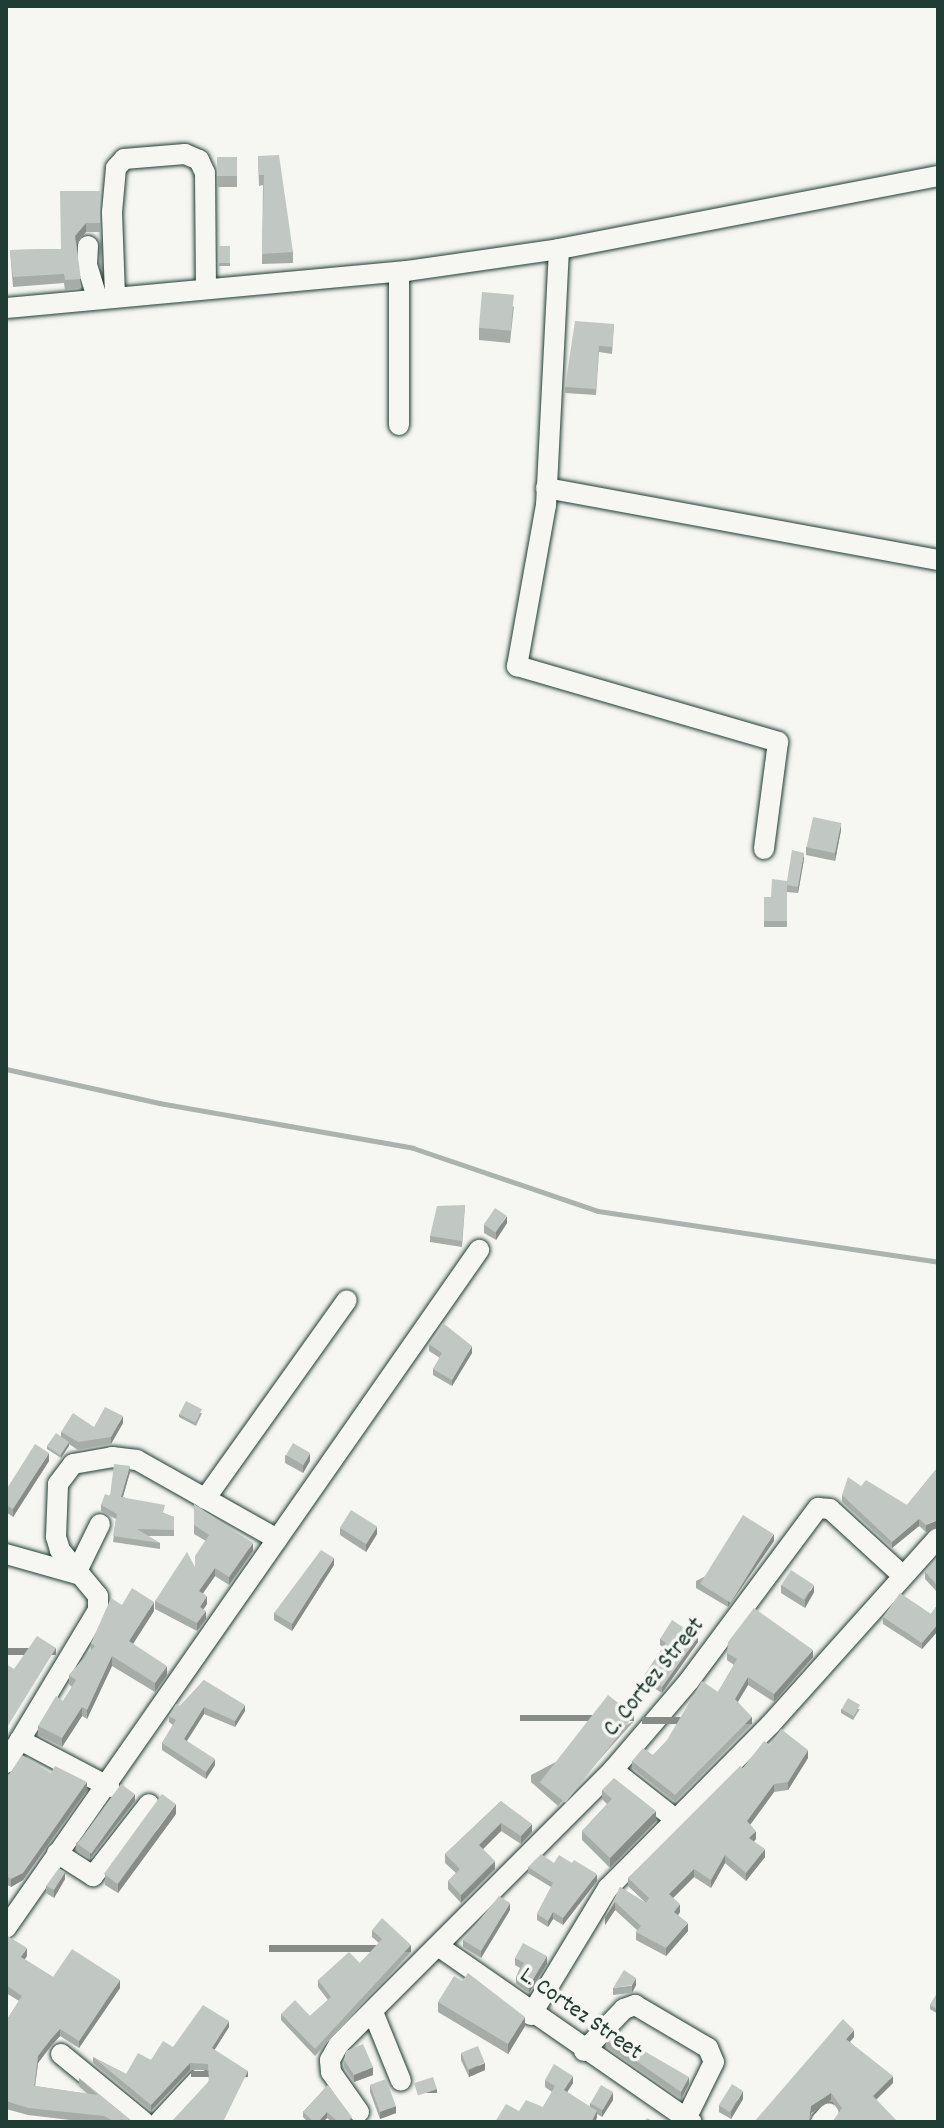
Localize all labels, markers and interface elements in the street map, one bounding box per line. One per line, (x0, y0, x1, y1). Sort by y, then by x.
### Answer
street label: C. Cortez Street (598, 1613, 712, 1743)
street label: L. Cortez Street (513, 1962, 647, 2068)

